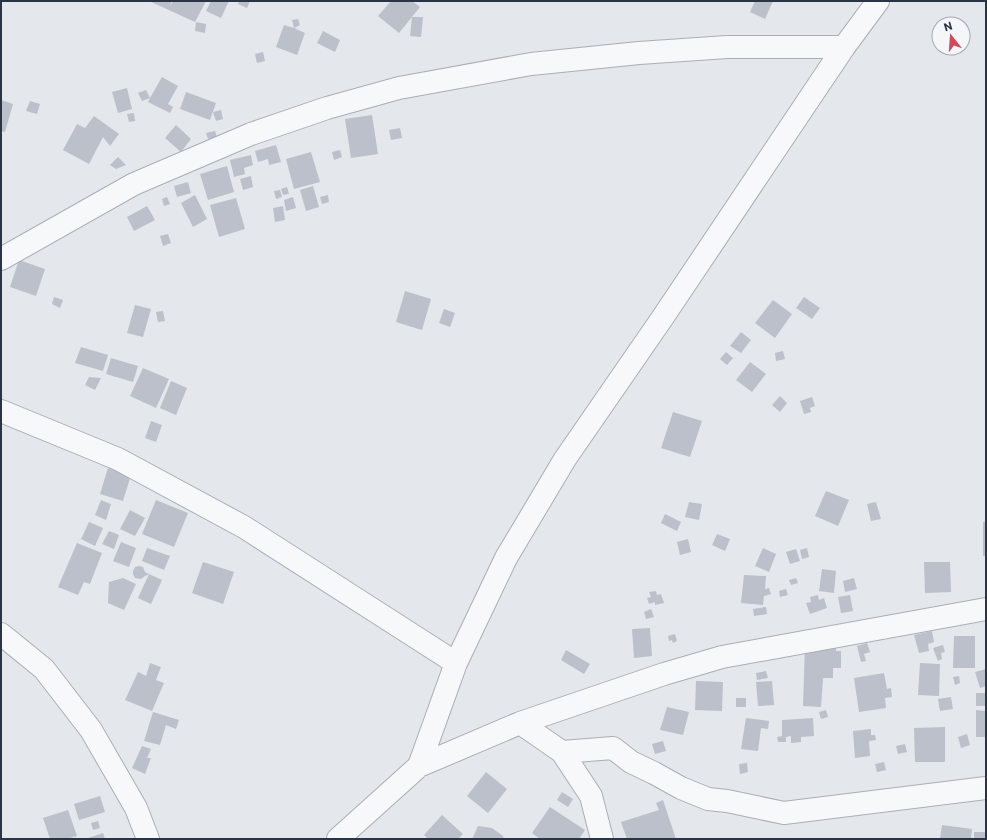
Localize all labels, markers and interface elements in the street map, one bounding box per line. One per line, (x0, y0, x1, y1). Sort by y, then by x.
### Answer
north arrow (931, 16, 971, 56)
text: N (942, 19, 954, 33)

